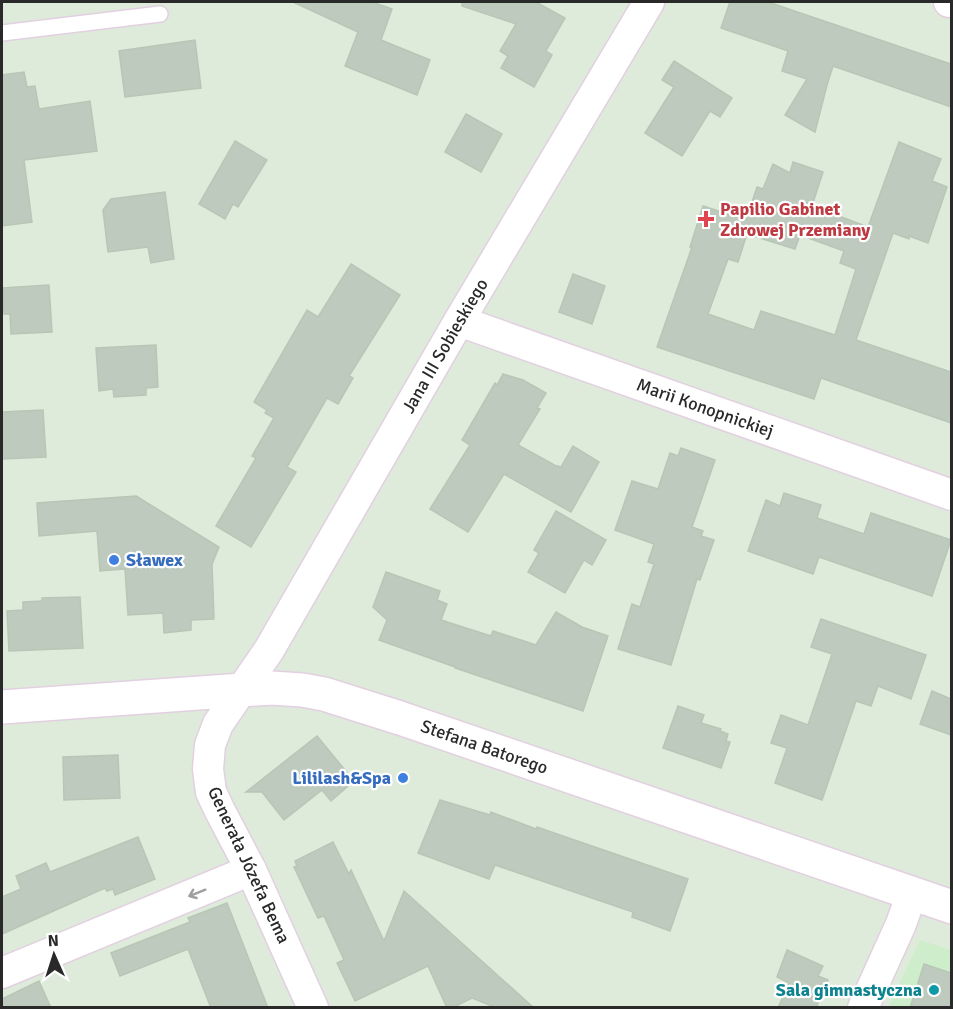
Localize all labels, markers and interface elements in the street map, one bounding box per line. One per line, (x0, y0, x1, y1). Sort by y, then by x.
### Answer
place label: Papilio Gabinet Zdrowej Przemiany (720, 198, 870, 241)
marker: Papilio Gabinet Zdrowej Przemiany (697, 210, 715, 228)
street label: Jana III Sobieskiego (397, 275, 493, 417)
street label: Marii Konopnickiej (634, 374, 777, 442)
place label: Sławex (126, 549, 183, 571)
marker: Sławex (107, 553, 121, 567)
street label: Stefana Batorego (418, 715, 551, 779)
place label: Lililash&Spa (292, 767, 391, 789)
marker: Lililash&Spa (396, 771, 410, 785)
street label: Generała Józefa Bema (203, 783, 295, 947)
one-way arrow (189, 888, 207, 899)
north arrow (24, 925, 84, 985)
text: N (47, 931, 59, 951)
place label: Sala gimnastyczna (776, 979, 922, 1001)
marker: Sala gimnastyczna (927, 983, 941, 997)

